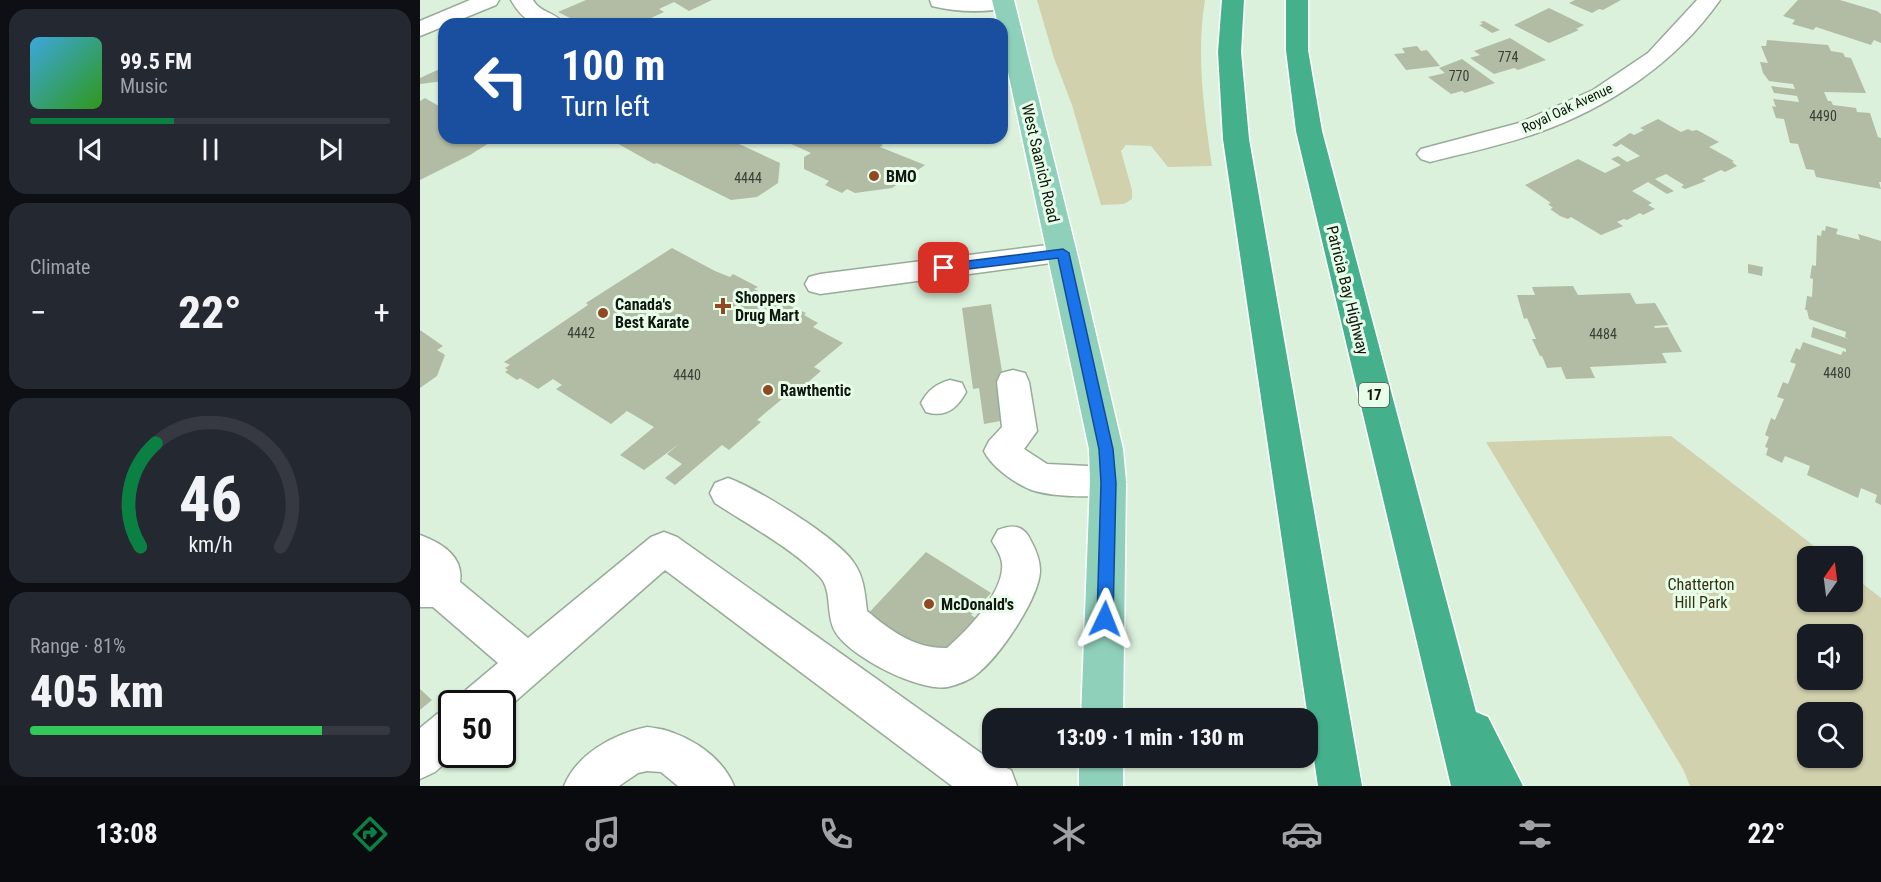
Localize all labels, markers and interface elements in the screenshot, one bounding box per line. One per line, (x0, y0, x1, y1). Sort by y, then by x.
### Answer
text: 100 m (561, 41, 666, 90)
icon: left (462, 42, 540, 120)
text: 99.5 FM (120, 49, 192, 74)
house number: 774 (1498, 49, 1518, 65)
house number: 770 (1449, 68, 1469, 84)
text: Music (120, 74, 168, 98)
street label: Royal Oak Avenue (1519, 80, 1615, 136)
text: Turn left (561, 91, 650, 123)
street label: West Saanich Road (1018, 102, 1063, 224)
house number: 4490 (1809, 108, 1837, 124)
icon: previous (74, 133, 107, 166)
icon: pause (194, 133, 227, 166)
icon: next (314, 133, 347, 166)
place label: BMO (886, 167, 917, 186)
marker: BMO (867, 169, 881, 183)
house number: 4444 (734, 170, 762, 186)
street label: Patricia Bay Highway (1322, 224, 1373, 357)
pin (918, 242, 969, 293)
icon: arrive (927, 251, 960, 284)
text: Climate (30, 255, 90, 279)
text: 22° (178, 286, 242, 339)
place label: Shoppers Drug Mart (735, 288, 799, 325)
text: − (30, 293, 47, 332)
text: + (374, 293, 390, 332)
place label: Canada's Best Karate (615, 295, 689, 332)
marker: Shoppers Drug Mart (716, 299, 730, 313)
marker: Canada's Best Karate (596, 306, 610, 320)
house number: 4442 (567, 325, 595, 341)
house number: 4484 (1589, 326, 1617, 342)
house number: 4480 (1823, 365, 1851, 381)
house number: 4440 (673, 367, 701, 383)
place label: Rawthentic (780, 381, 851, 400)
marker: Rawthentic (761, 383, 775, 397)
road number: 17 (1359, 383, 1389, 407)
text: 46 (178, 463, 242, 536)
text: km/h (188, 533, 232, 558)
north arrow (1797, 546, 1863, 612)
map controls (1797, 546, 1863, 768)
park label: Chatterton Hill Park (1667, 575, 1735, 612)
position arrow (1073, 587, 1137, 651)
place label: McDonald's (941, 595, 1014, 614)
marker: McDonald's (922, 597, 936, 611)
button: sound (1797, 624, 1863, 690)
text: Range · 81% (30, 634, 126, 658)
text: 405 km (30, 665, 164, 718)
speed limit sign: 50 (438, 690, 516, 768)
button: search (1797, 702, 1863, 768)
text: 13:09 · 1 min · 130 m (1056, 725, 1244, 750)
icon: directions (349, 813, 391, 855)
icon: music (582, 813, 624, 855)
icon: phone (815, 813, 857, 855)
icon: climate (1048, 813, 1090, 855)
icon: car (1281, 813, 1323, 855)
icon: filters (1514, 813, 1556, 855)
text: 13:08 (96, 818, 158, 850)
text: 22° (1748, 818, 1785, 850)

